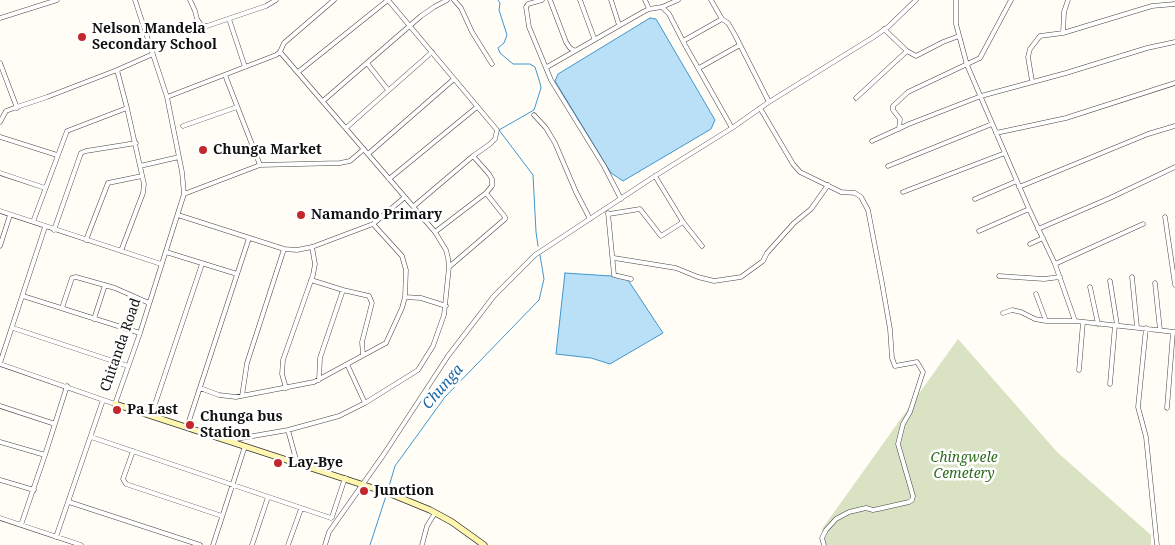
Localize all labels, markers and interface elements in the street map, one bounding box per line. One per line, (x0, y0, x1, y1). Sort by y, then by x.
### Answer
place label: Nelson Mandela Secondary School (92, 21, 217, 54)
marker: Nelson Mandela Secondary School (76, 31, 88, 43)
place label: Chunga Market (213, 142, 322, 158)
marker: Chunga Market (197, 144, 209, 156)
place label: Namando Primary (311, 207, 442, 223)
marker: Namando Primary (295, 209, 307, 221)
street label: Chitanda Road (97, 296, 145, 394)
water label: Chunga (419, 361, 467, 413)
place label: Pa Last (127, 402, 178, 418)
marker: Pa Last (111, 404, 123, 416)
place label: Chunga bus Station (200, 409, 282, 442)
marker: Chunga bus Station (184, 419, 196, 431)
park label: Chingwele Cemetery (930, 450, 998, 482)
place label: Lay-Bye (288, 455, 343, 471)
marker: Lay-Bye (272, 457, 284, 469)
place label: Junction (374, 483, 434, 499)
marker: Junction (358, 485, 370, 497)

